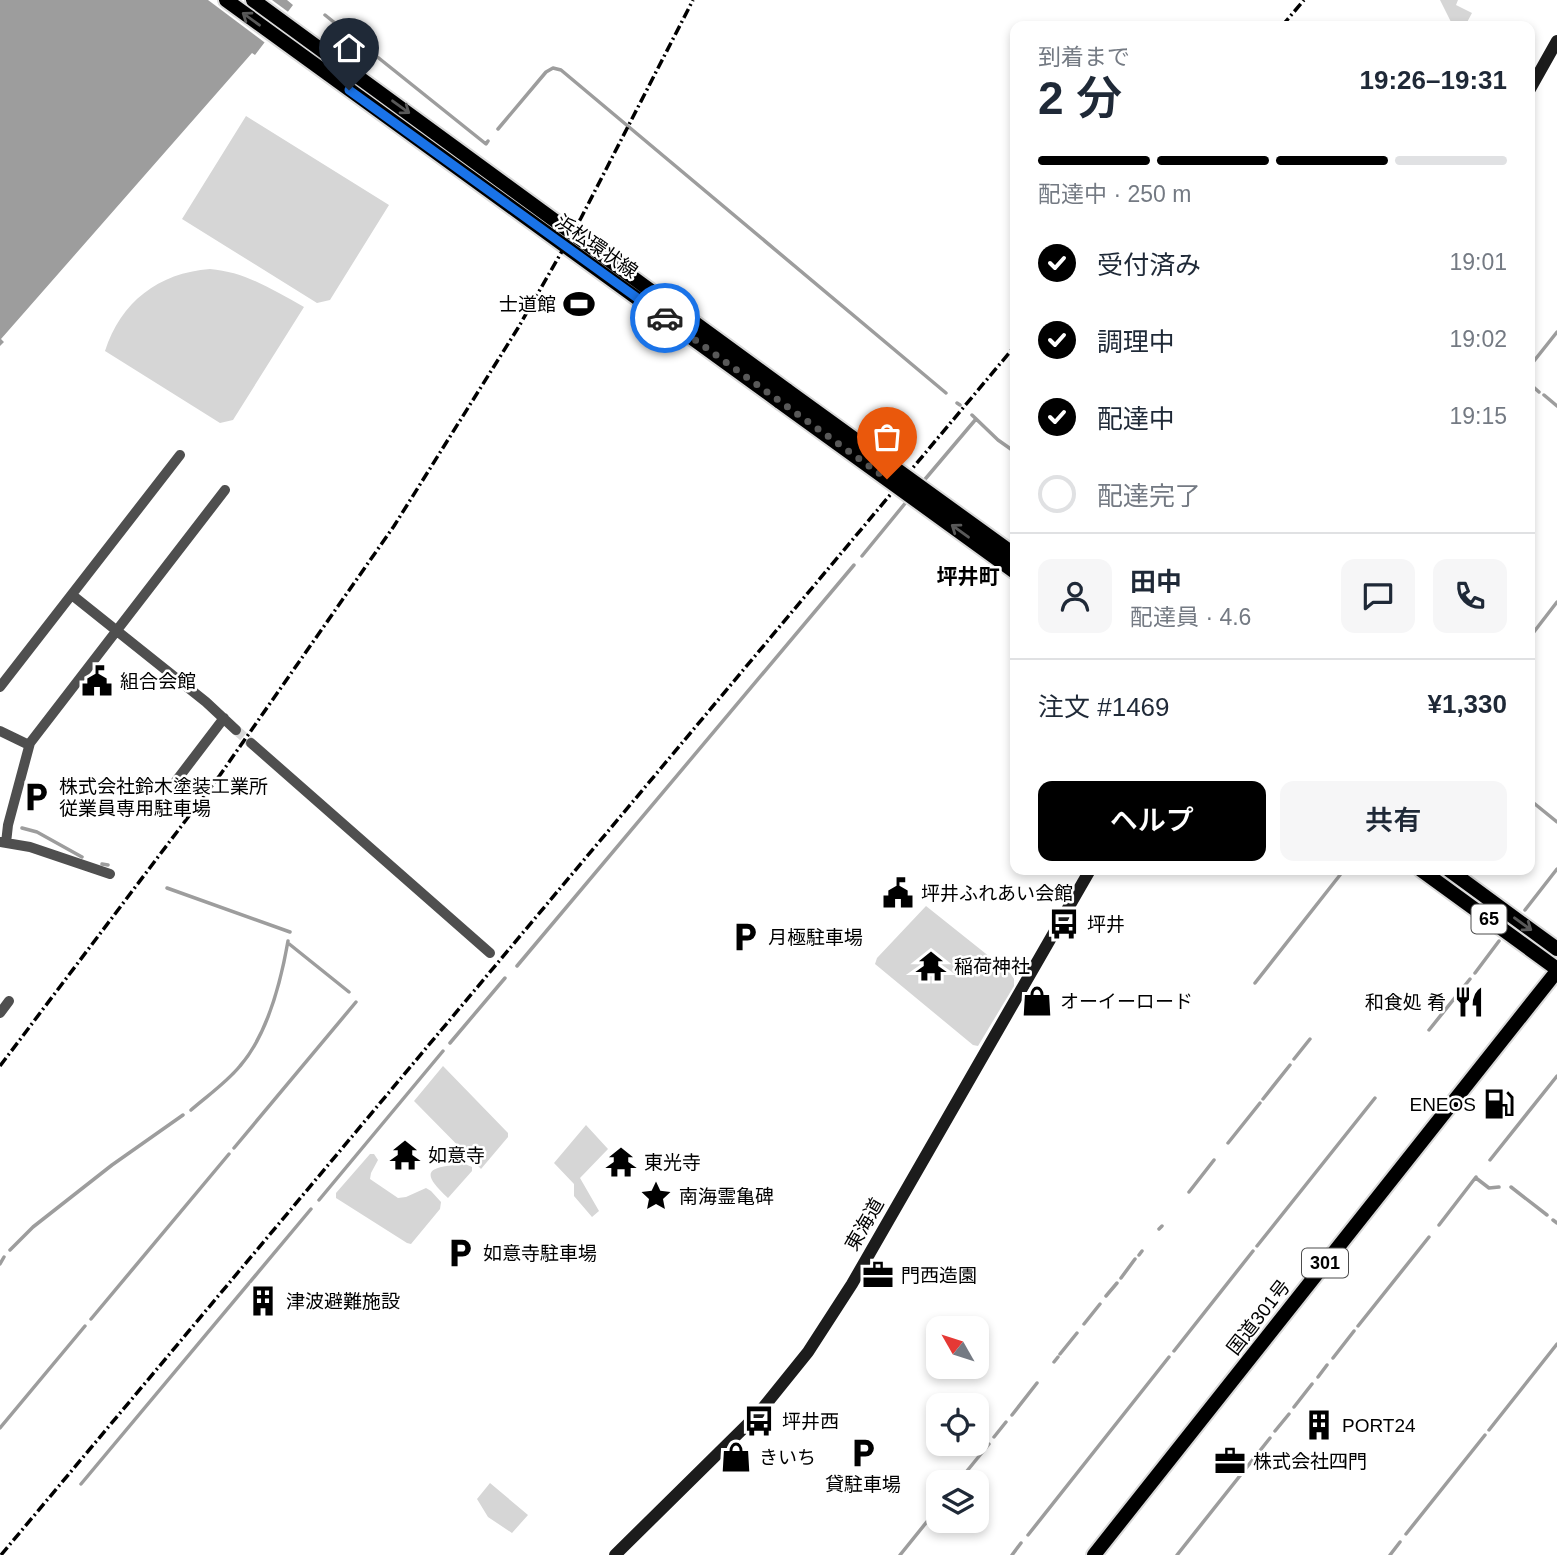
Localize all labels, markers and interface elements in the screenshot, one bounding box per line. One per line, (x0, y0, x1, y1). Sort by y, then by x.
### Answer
one-way arrow (242, 12, 261, 26)
pin (319, 18, 379, 90)
icon: home (330, 29, 368, 67)
text: 到着まで (1038, 44, 1130, 70)
text: 19:26–19:31 (1360, 65, 1507, 95)
text: 2 分 (1038, 72, 1122, 124)
one-way arrow (391, 100, 410, 114)
text: 配達中 · 250 m (1038, 181, 1191, 207)
street label: 浜松環状線 (552, 211, 642, 282)
icon: check (1038, 244, 1076, 282)
text: 19:01 (1449, 249, 1507, 275)
text: 受付済み (1097, 250, 1201, 280)
courier (630, 283, 700, 353)
sports icon: 士道館 (562, 287, 596, 321)
place label: 士道館 (499, 294, 556, 315)
icon: car (646, 299, 684, 337)
icon: check (1038, 321, 1076, 359)
text: 19:02 (1449, 326, 1507, 352)
text: 調理中 (1097, 327, 1175, 357)
icon: check (1038, 398, 1076, 436)
text: 19:15 (1449, 403, 1507, 429)
text: 配達中 (1097, 404, 1175, 434)
pin (857, 407, 917, 479)
icon: bag (868, 418, 906, 456)
text: 配達完了 (1097, 481, 1201, 511)
one-way arrow (951, 524, 970, 539)
button: person (1038, 559, 1112, 633)
button: chat (1341, 559, 1415, 633)
button: phone (1433, 559, 1507, 633)
district label: 坪井町 (937, 565, 1000, 588)
text: 田中 (1130, 567, 1182, 597)
text: 配達員 · 4.6 (1130, 604, 1251, 630)
public building icon: 組合会館 (80, 664, 114, 698)
place label: 組合会館 (120, 671, 196, 692)
text: ¥1,330 (1427, 689, 1507, 719)
text: 注文 #1469 (1038, 692, 1170, 722)
place label: 株式会社鈴木塗装工業所 従業員専用駐車場 (59, 776, 268, 819)
parking icon: 株式会社鈴木塗装工業所 従業員専用駐車場 (19, 780, 53, 814)
button: ヘルプ (1038, 781, 1266, 861)
button: 共有 (1280, 781, 1507, 861)
public building icon: 坪井ふれあい会館 (881, 876, 915, 910)
place label: 坪井ふれあい会館 (921, 883, 1073, 904)
road number: 65 (1472, 904, 1506, 934)
bus stop icon: 坪井 (1047, 907, 1081, 941)
place label: 坪井 (1087, 914, 1125, 935)
one-way arrow (1513, 916, 1532, 931)
parking icon: 月極駐車場 (728, 920, 762, 954)
place label: 月極駐車場 (768, 927, 863, 948)
temple icon: 稲荷神社 (914, 949, 948, 983)
place label: 稲荷神社 (954, 956, 1030, 977)
shop icon: オーイーロード (1020, 984, 1054, 1018)
restaurant icon: 和食処 肴 (1452, 985, 1486, 1019)
place label: オーイーロード (1060, 991, 1193, 1012)
place label: 和食処 肴 (1365, 992, 1446, 1013)
fuel station icon: ENEOS (1482, 1087, 1516, 1121)
place label: ENEOS (1409, 1094, 1476, 1115)
temple icon: 如意寺 (388, 1138, 422, 1172)
place label: 如意寺 (428, 1145, 485, 1166)
temple icon: 東光寺 (604, 1145, 638, 1179)
place label: 東光寺 (644, 1152, 701, 1173)
place icon: 南海霊亀碑 (639, 1179, 673, 1213)
place label: 南海霊亀碑 (679, 1186, 774, 1207)
street label: 東海道 (841, 1194, 888, 1254)
parking icon: 如意寺駐車場 (443, 1236, 477, 1270)
place label: 如意寺駐車場 (483, 1243, 597, 1264)
road number: 301 (1302, 1248, 1348, 1278)
office icon: 門西造園 (861, 1258, 895, 1292)
place label: 門西造園 (901, 1265, 977, 1286)
street label: 国道301号 (1223, 1276, 1294, 1359)
building icon: 津波避難施設 (246, 1284, 280, 1318)
place label: 津波避難施設 (286, 1291, 400, 1312)
north arrow (926, 1316, 989, 1379)
map controls (926, 1316, 989, 1533)
button: locate (926, 1393, 989, 1456)
bus stop icon: 坪井西 (742, 1404, 776, 1438)
building icon: PORT24 (1302, 1408, 1336, 1442)
place label: 坪井西 (782, 1411, 839, 1432)
place label: PORT24 (1342, 1415, 1416, 1436)
parking icon: 貸駐車場 (846, 1436, 880, 1470)
shop icon: きいち (719, 1440, 753, 1474)
office icon: 株式会社四門 (1213, 1444, 1247, 1478)
place label: きいち (759, 1447, 816, 1468)
place label: 株式会社四門 (1253, 1451, 1367, 1472)
button: layers (926, 1470, 989, 1533)
place label: 貸駐車場 (825, 1474, 901, 1495)

